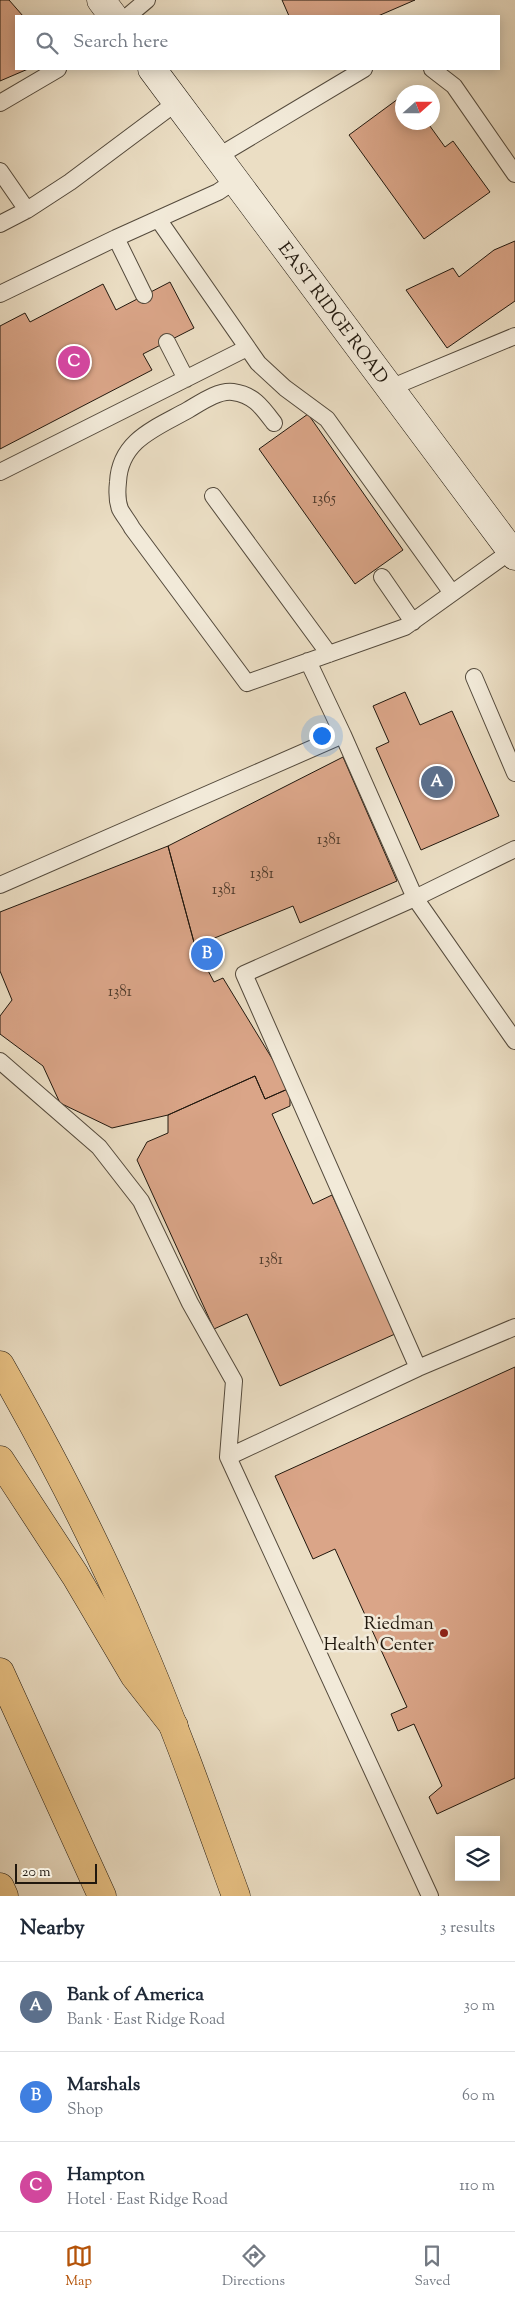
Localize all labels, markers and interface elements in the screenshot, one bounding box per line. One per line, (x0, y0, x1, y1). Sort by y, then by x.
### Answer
search box (15, 15, 500, 70)
icon: search (33, 29, 61, 57)
text: Search here (73, 29, 168, 56)
north arrow (395, 85, 440, 130)
street label: EAST RIDGE ROAD (271, 238, 394, 390)
pin: C (58, 343, 90, 381)
house number: 1365 (312, 489, 336, 510)
your location (309, 723, 335, 749)
pin: A (421, 763, 453, 801)
house number: 1381 (317, 830, 341, 851)
house number: 1381 (250, 864, 274, 885)
house number: 1381 (212, 880, 236, 901)
pin: B (191, 935, 223, 973)
house number: 1381 (108, 982, 132, 1003)
house number: 1381 (259, 1250, 283, 1271)
place label: Riedman Health Center (324, 1612, 434, 1659)
marker: Riedman Health Center (438, 1627, 450, 1639)
map controls (455, 1836, 500, 1881)
button: layers (455, 1836, 500, 1881)
scale bar (15, 1861, 98, 1884)
text: 20 m (22, 1863, 51, 1883)
text: Nearby (20, 1914, 85, 1944)
text: 3 results (440, 1917, 495, 1940)
text: Bank of America (67, 1982, 204, 2009)
text: A (30, 1995, 43, 2018)
text: 30 m (464, 1995, 495, 2018)
text: Bank · East Ridge Road (67, 2009, 225, 2032)
text: Marshals (67, 2072, 140, 2099)
text: B (31, 2085, 41, 2108)
text: 60 m (462, 2085, 495, 2108)
text: Shop (67, 2099, 103, 2122)
text: Hampton (67, 2162, 145, 2189)
text: C (30, 2175, 42, 2198)
text: 110 m (459, 2175, 495, 2198)
text: Hotel · East Ridge Road (67, 2189, 228, 2212)
tab: Map (65, 2242, 93, 2292)
tab: Directions (222, 2242, 285, 2292)
tab: Saved (414, 2242, 450, 2292)

